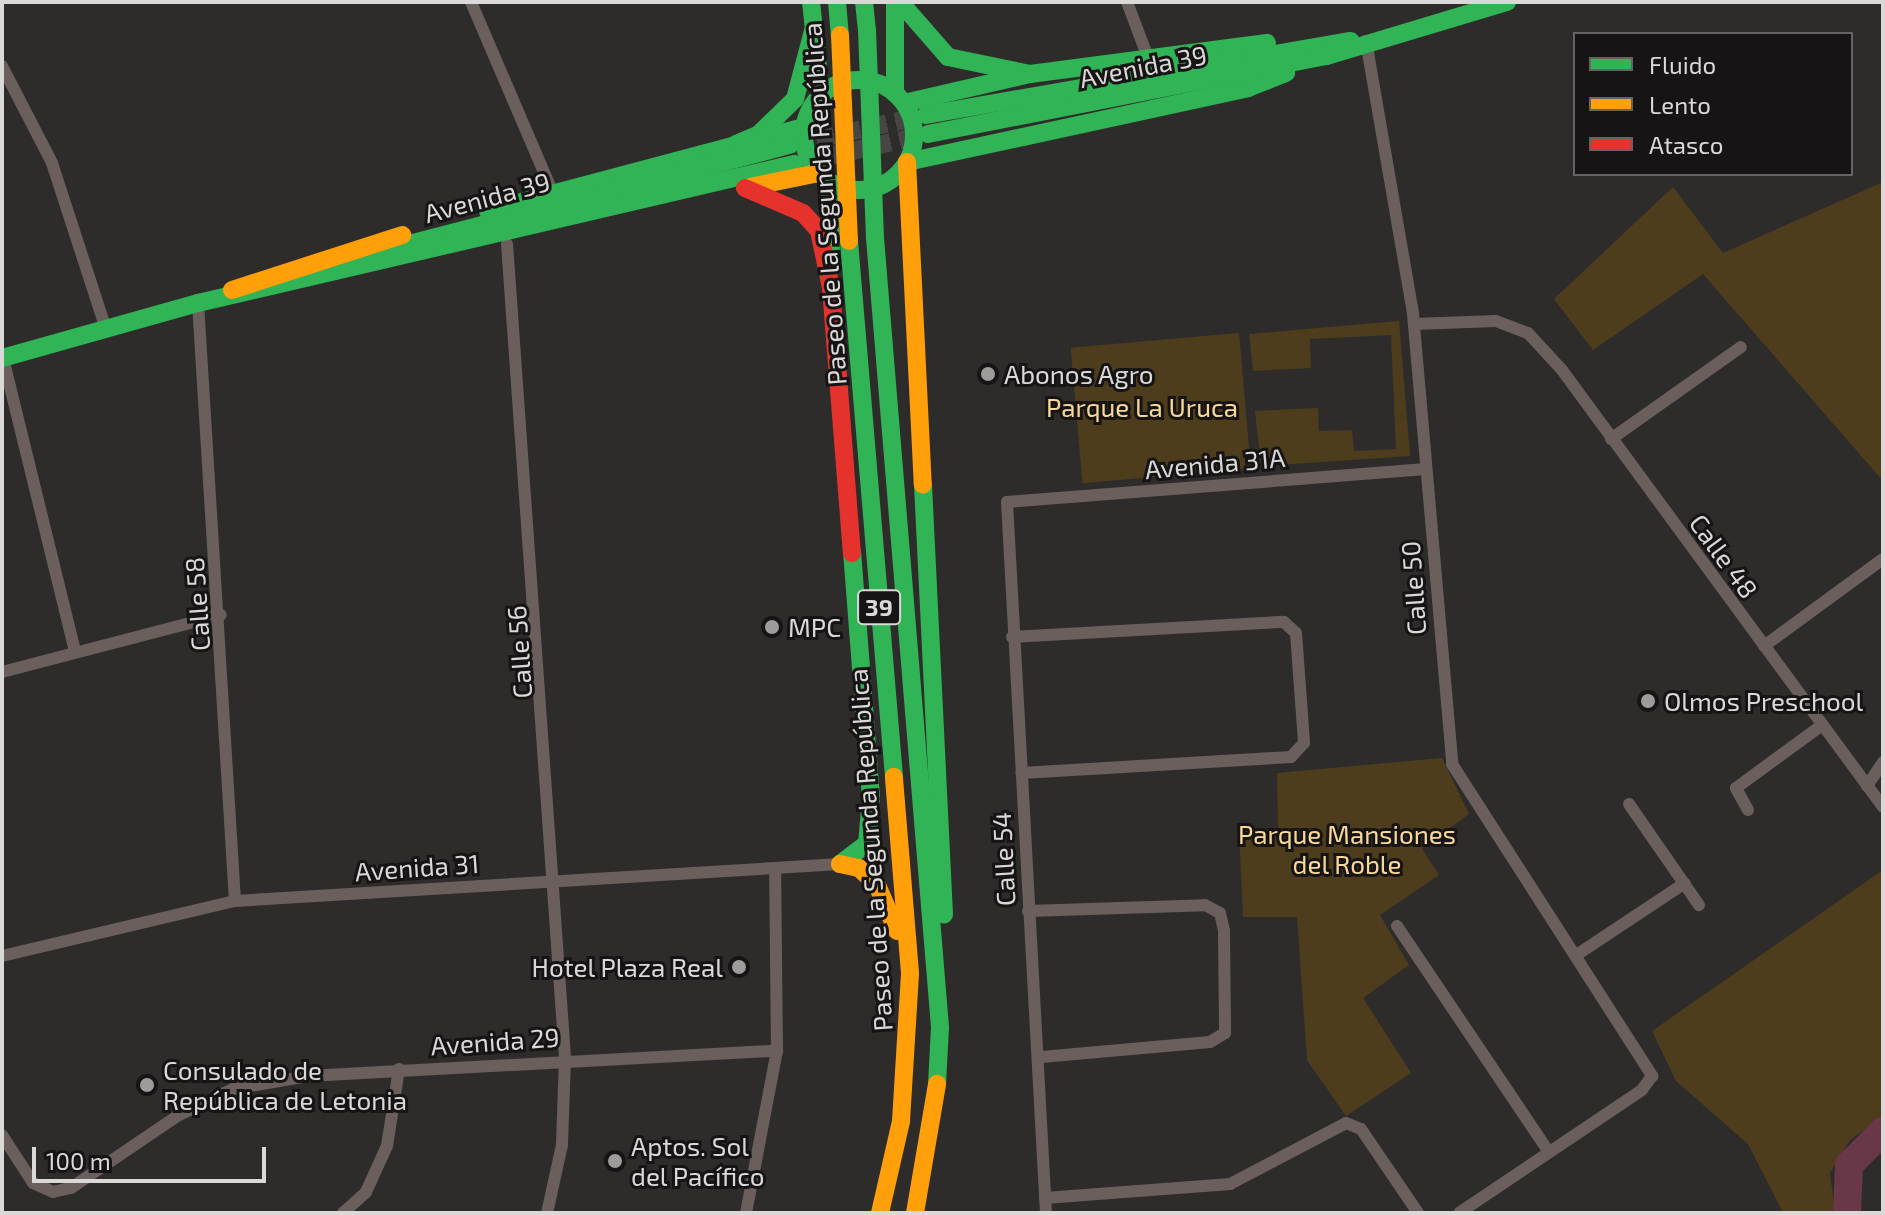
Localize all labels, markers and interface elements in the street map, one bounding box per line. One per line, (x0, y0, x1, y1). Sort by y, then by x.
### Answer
street label: Paseo de la Segunda República (796, 22, 852, 386)
legend (1573, 32, 1853, 176)
street label: Avenida 39 (1077, 38, 1209, 94)
text: Fluido (1649, 50, 1716, 79)
text: Lento (1649, 90, 1711, 119)
text: Atasco (1649, 130, 1723, 159)
street label: Avenida 39 (421, 165, 553, 229)
place label: Abonos Agro (1004, 358, 1154, 390)
marker: Abonos Agro (979, 365, 997, 383)
park label: Parque La Uruca (1046, 391, 1238, 423)
street label: Avenida 31A (1144, 441, 1286, 485)
street label: Calle 48 (1683, 508, 1765, 604)
street label: Calle 50 (1394, 540, 1432, 636)
street label: Calle 58 (178, 556, 216, 652)
road number: 39 (857, 587, 901, 627)
street label: Calle 56 (500, 604, 538, 700)
place label: MPC (788, 611, 841, 643)
marker: MPC (763, 618, 781, 636)
street label: Paseo de la Segunda República (842, 668, 898, 1032)
place label: Olmos Preschool (1664, 685, 1863, 717)
marker: Olmos Preschool (1639, 692, 1657, 710)
street label: Calle 54 (985, 811, 1021, 907)
park label: Parque Mansiones del Roble (1238, 818, 1456, 880)
street label: Avenida 31 (354, 847, 480, 887)
place label: Hotel Plaza Real (531, 951, 723, 983)
marker: Hotel Plaza Real (730, 958, 748, 976)
street label: Avenida 29 (429, 1021, 561, 1061)
place label: Consulado de República de Letonia (163, 1054, 407, 1116)
marker: Consulado de República de Letonia (138, 1076, 156, 1094)
place label: Aptos. Sol del Pacífico (631, 1130, 765, 1192)
scale bar (36, 1131, 270, 1181)
text: 100 m (46, 1146, 111, 1175)
marker: Aptos. Sol del Pacífico (606, 1152, 624, 1170)

